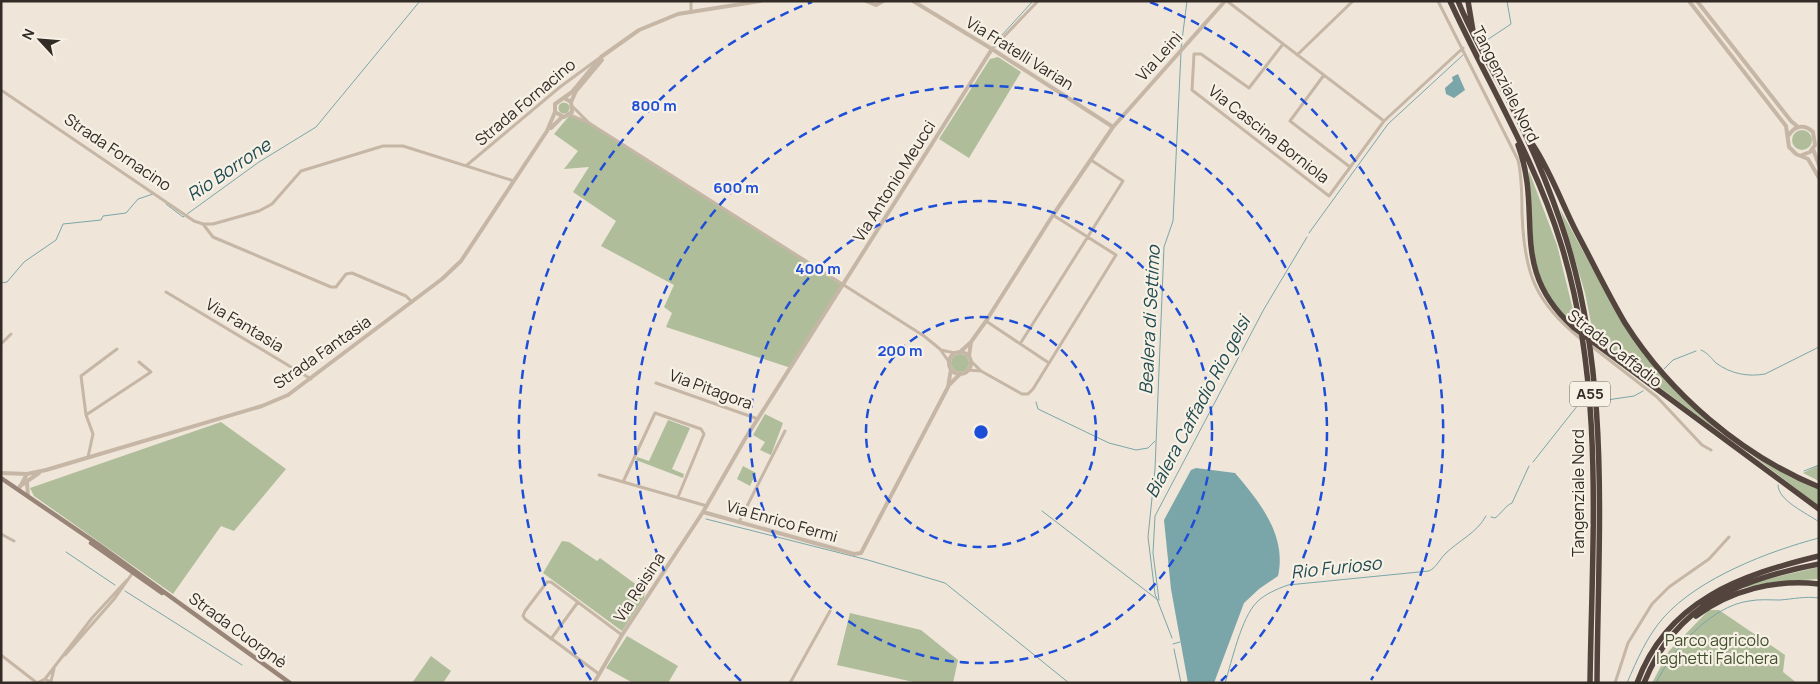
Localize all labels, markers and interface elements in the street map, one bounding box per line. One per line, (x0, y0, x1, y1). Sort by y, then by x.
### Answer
street label: Via Fratelli Varian (962, 11, 1078, 95)
north arrow (15, 15, 65, 65)
street label: Tangenziale Nord (1467, 22, 1545, 146)
text: N (17, 25, 39, 43)
street label: Via Leinì (1131, 26, 1187, 86)
street label: Strada Fornacino (470, 53, 580, 151)
street label: Via Cascina Borniola (1204, 80, 1334, 188)
text: 800 m (631, 95, 677, 116)
street label: Strada Fornacino (60, 108, 176, 196)
street label: Via Antonio Meucci (848, 116, 940, 246)
water label: Rio Borrone (182, 132, 276, 206)
text: 600 m (713, 177, 759, 198)
water label: Bealera di Settimo (1133, 243, 1165, 395)
text: 400 m (795, 258, 841, 279)
street label: Via Fantasia (202, 293, 288, 357)
street label: Strada Caffadio (1563, 304, 1667, 392)
water label: Bialera Caffadio Rio gelsi (1139, 309, 1256, 501)
street label: Strada Fantasia (269, 310, 375, 394)
text: 200 m (877, 340, 923, 361)
street label: Via Pitagora (666, 364, 756, 414)
road number: A55 (1570, 382, 1610, 406)
centre of rings (972, 423, 990, 441)
street label: Tangenziale Nord (1567, 429, 1589, 557)
street label: Via Enrico Fermi (724, 495, 840, 547)
street label: Via Reisina (608, 548, 670, 626)
water label: Rio Furioso (1289, 550, 1384, 584)
street label: Strada Cuorgnè (184, 587, 292, 673)
park label: Parco agricolo laghetti Falchera (1656, 629, 1778, 669)

